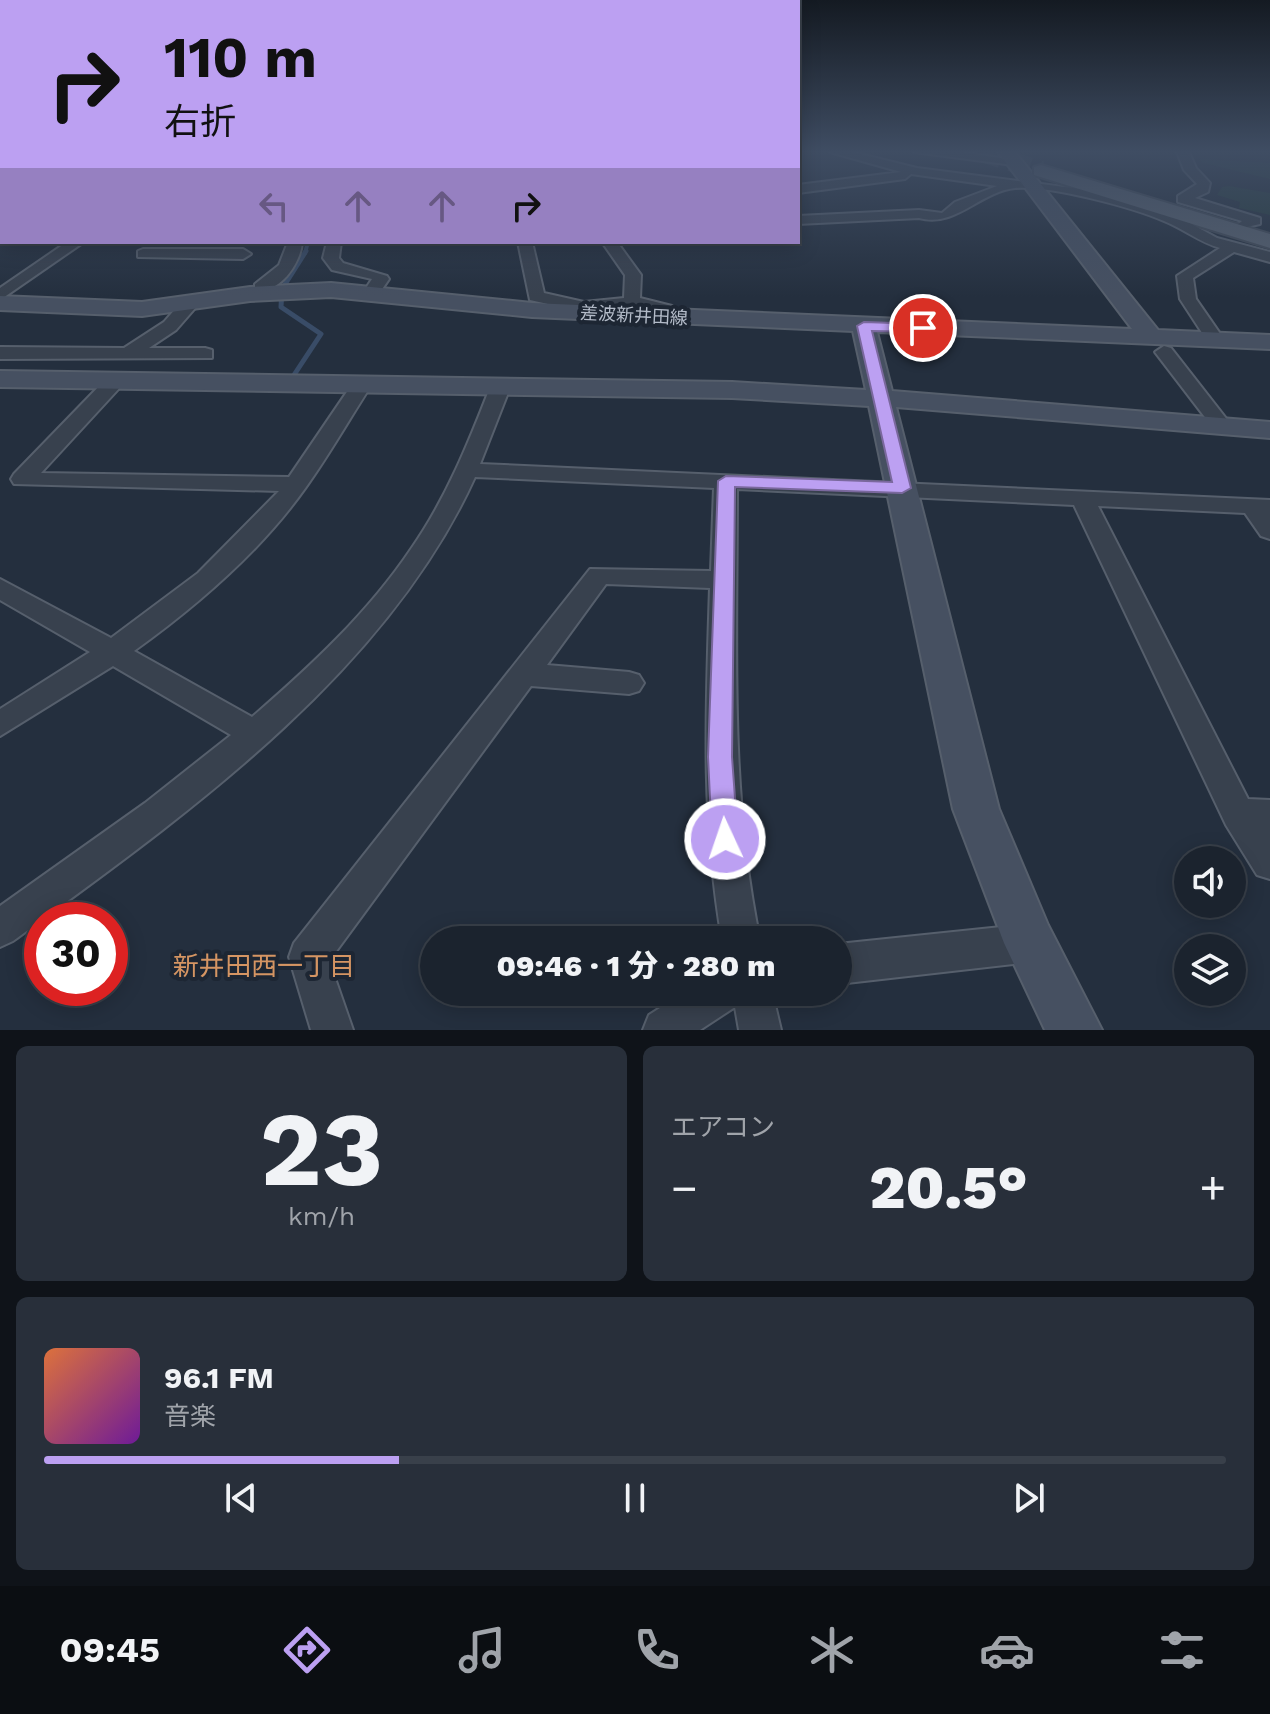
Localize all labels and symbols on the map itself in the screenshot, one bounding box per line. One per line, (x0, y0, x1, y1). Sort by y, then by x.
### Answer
pin (889, 294, 957, 362)
street label: 差波新井田線 (580, 302, 688, 328)
position arrow (683, 797, 767, 881)
speed limit sign: 30 (24, 902, 128, 1006)
district label: 新井田西一丁目 (173, 951, 355, 981)

